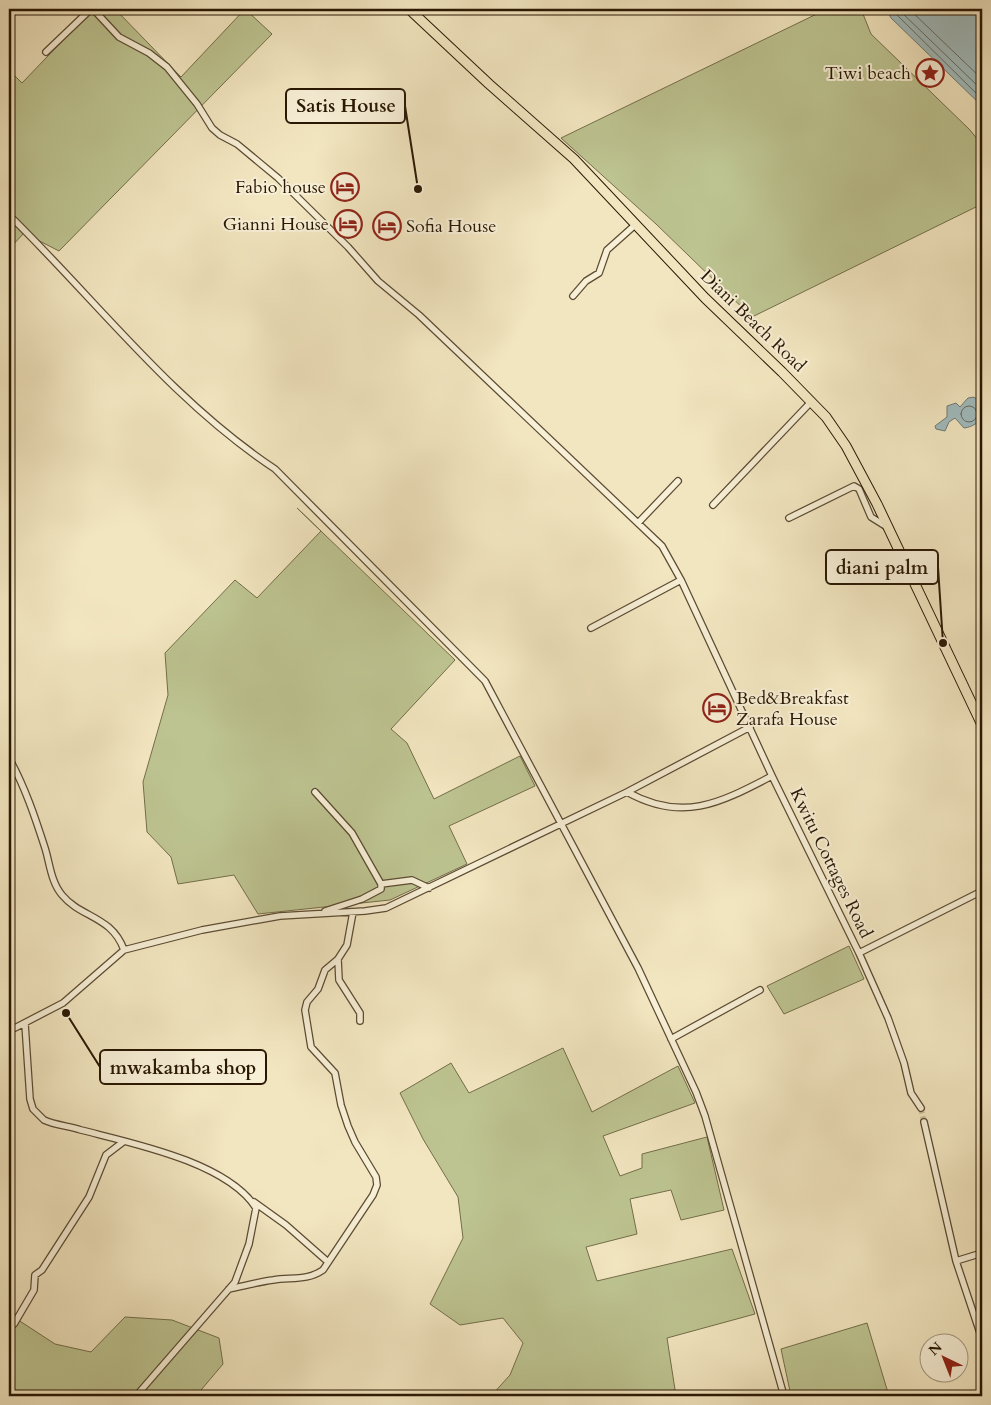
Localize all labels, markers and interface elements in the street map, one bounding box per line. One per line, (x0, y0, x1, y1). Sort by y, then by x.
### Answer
place icon: Tiwi beach (915, 58, 945, 88)
place label: Tiwi beach (825, 61, 911, 86)
callout: Satis House (286, 89, 405, 123)
text: Satis House (296, 93, 396, 119)
hotel icon: Fabio house (330, 172, 360, 202)
place label: Fabio house (235, 175, 326, 200)
hotel icon: Gianni House (333, 209, 363, 239)
hotel icon: Sofia House (372, 211, 402, 241)
place label: Gianni House (223, 212, 329, 237)
place label: Sofia House (406, 214, 496, 239)
street label: Diani Beach Road (695, 264, 812, 378)
callout: diani palm (826, 550, 938, 584)
text: diani palm (836, 555, 929, 581)
place label: Bed&Breakfast Zarafa House (736, 686, 849, 732)
hotel icon: Bed&Breakfast Zarafa House (702, 693, 732, 723)
street label: Kwitu Cottages Road (784, 784, 878, 943)
callout: mwakamba shop (100, 1050, 266, 1084)
text: mwakamba shop (110, 1055, 256, 1081)
north arrow (918, 1332, 968, 1382)
text: N (925, 1338, 946, 1360)

